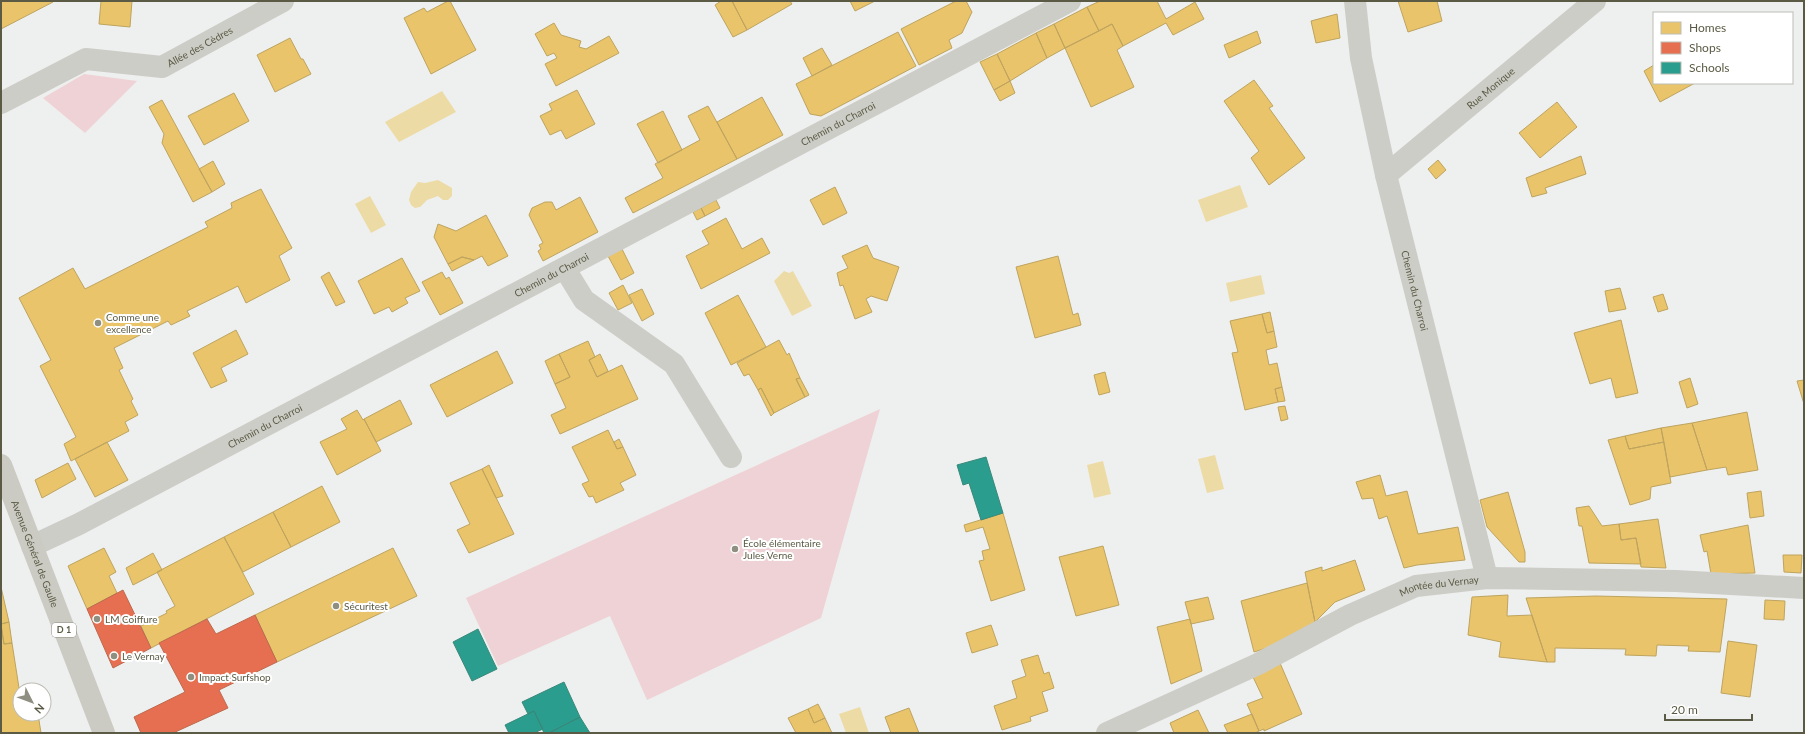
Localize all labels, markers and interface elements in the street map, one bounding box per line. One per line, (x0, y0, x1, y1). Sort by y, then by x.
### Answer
legend (1653, 12, 1793, 84)
text: Homes (1689, 20, 1726, 35)
street label: Allée des Cèdres (165, 24, 235, 69)
text: Shops (1689, 40, 1721, 55)
text: Schools (1689, 60, 1730, 75)
street label: Rue Monique (1464, 65, 1517, 111)
street label: Chemin du Charroi (799, 99, 877, 148)
street label: Chemin du Charroi (1399, 249, 1431, 332)
street label: Chemin du Charroi (512, 250, 591, 299)
place label: Comme une excellence (106, 311, 159, 335)
marker: Comme une excellence (93, 318, 103, 328)
street label: Chemin du Charroi (226, 401, 304, 451)
street label: Avenue Général de Gaulle (9, 498, 61, 609)
place label: École élémentaire Jules Verne (743, 537, 821, 561)
marker: École élémentaire Jules Verne (730, 544, 740, 554)
street label: Montée du Vernay (1397, 573, 1480, 599)
place label: Sécuritest (344, 600, 388, 612)
marker: Sécuritest (331, 601, 341, 611)
place label: LM Coiffure (105, 613, 158, 625)
marker: LM Coiffure (92, 614, 102, 624)
road number: D 1 (52, 623, 76, 637)
place label: Le Vernay (122, 650, 166, 662)
marker: Le Vernay (109, 651, 119, 661)
place label: Impact Surfshop (199, 671, 271, 683)
marker: Impact Surfshop (186, 672, 196, 682)
north arrow (12, 682, 52, 722)
scale bar (1665, 696, 1752, 722)
text: N (32, 702, 47, 717)
text: 20 m (1671, 702, 1698, 717)

